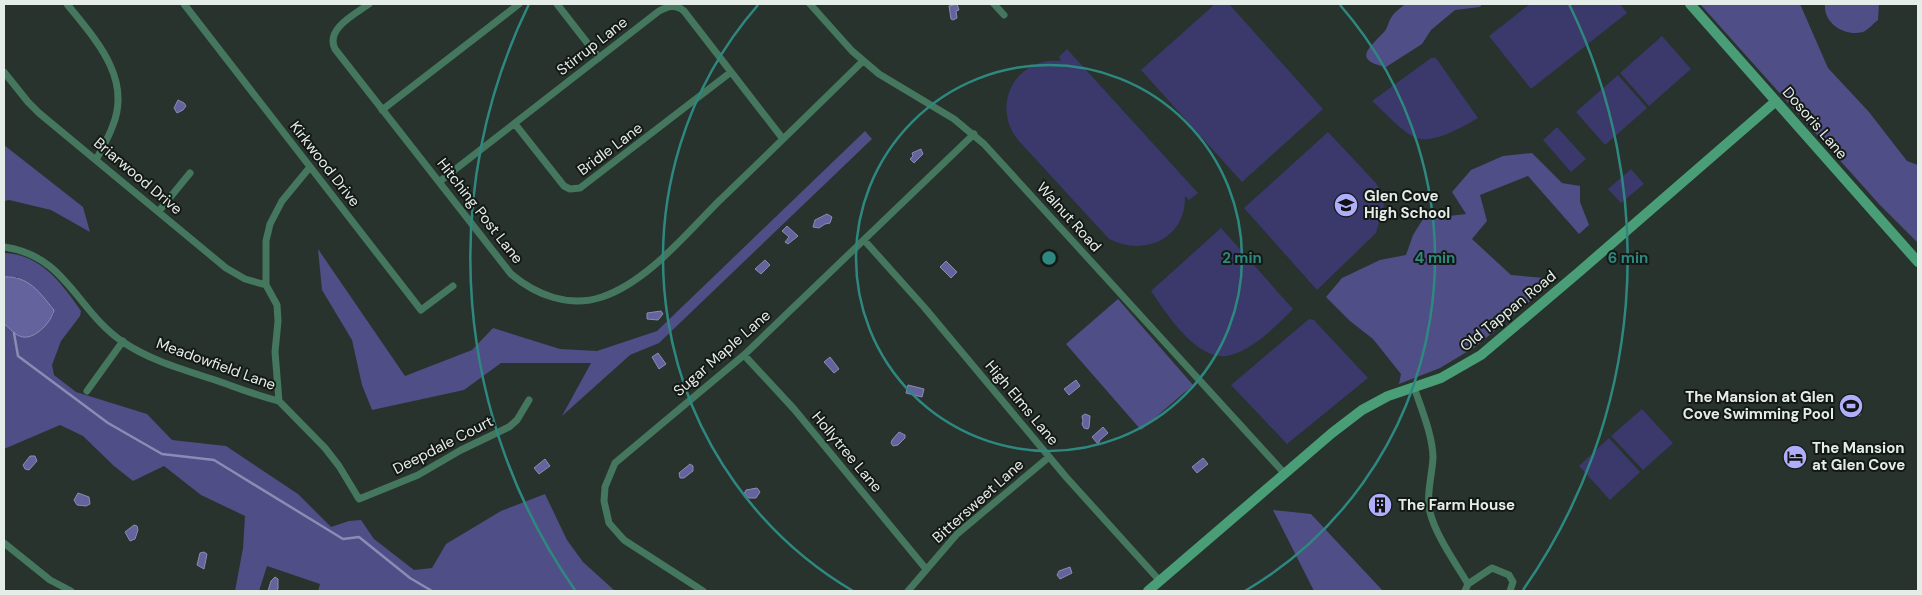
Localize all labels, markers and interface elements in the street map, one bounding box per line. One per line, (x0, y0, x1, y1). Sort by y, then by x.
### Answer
street label: Stirrup Lane (553, 12, 631, 80)
street label: Dosoris Lane (1778, 83, 1852, 163)
street label: Kirkwood Drive (285, 117, 365, 211)
street label: Bridle Lane (573, 118, 647, 180)
street label: Briarwood Drive (90, 133, 186, 219)
street label: Hitching Post Lane (433, 154, 527, 268)
street label: Walnut Road (1032, 178, 1106, 256)
place label: Glen Cove High School (1364, 186, 1450, 223)
school or university icon: Glen Cove High School (1333, 192, 1359, 218)
text: 2 min (1222, 248, 1262, 268)
text: 4 min (1415, 248, 1455, 268)
text: 6 min (1608, 248, 1648, 268)
centre of rings (1040, 249, 1058, 267)
street label: Old Tappan Road (1456, 266, 1560, 356)
street label: Sugar Maple Lane (669, 305, 775, 401)
street label: Meadowfield Lane (154, 333, 278, 395)
street label: High Elms Lane (981, 356, 1063, 450)
place label: The Mansion at Glen Cove Swimming Pool (1683, 387, 1834, 424)
sports icon: The Mansion at Glen Cove Swimming Pool (1838, 393, 1864, 419)
street label: Hollytree Lane (807, 407, 887, 497)
street label: Deepdale Court (390, 411, 497, 479)
place label: The Mansion at Glen Cove (1812, 438, 1905, 475)
hotel icon: The Mansion at Glen Cove (1782, 444, 1808, 470)
street label: Bittersweet Lane (928, 455, 1028, 547)
building icon: The Farm House (1367, 492, 1393, 518)
place label: The Farm House (1398, 495, 1515, 515)

